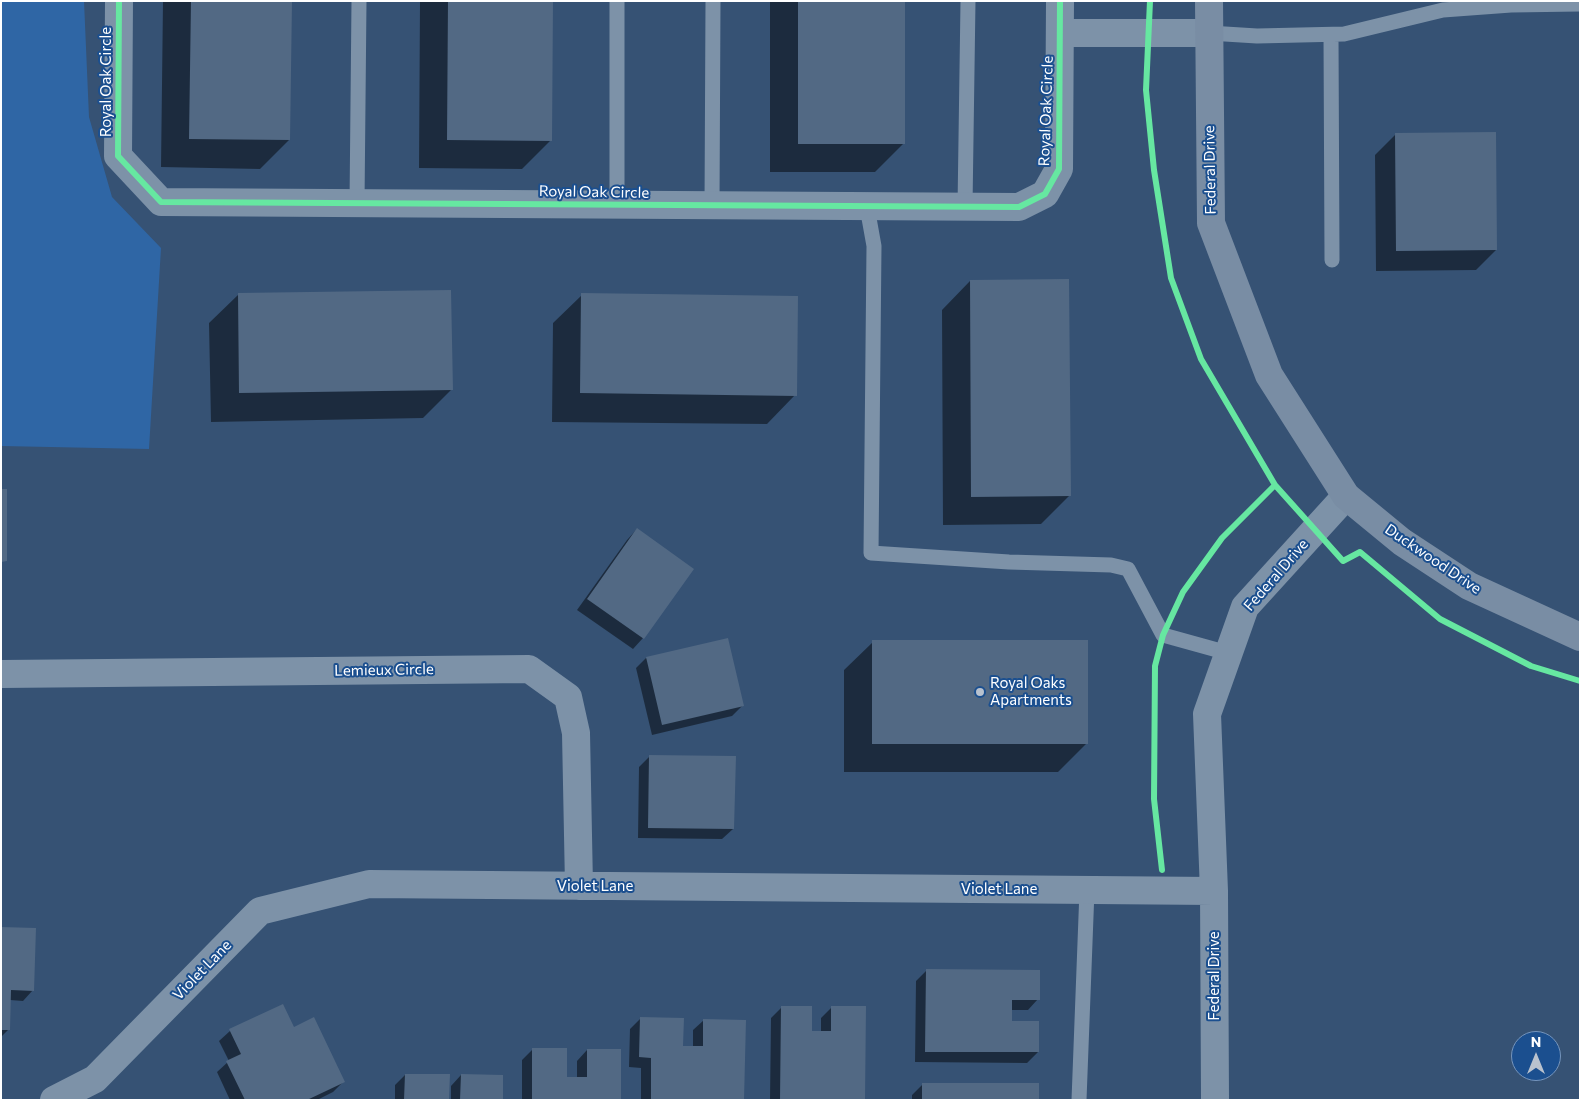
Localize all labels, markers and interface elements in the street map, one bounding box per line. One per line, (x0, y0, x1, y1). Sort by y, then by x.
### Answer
street label: Royal Oak Circle (97, 27, 115, 137)
street label: Royal Oak Circle (1035, 55, 1057, 167)
street label: Federal Drive (1200, 125, 1220, 215)
street label: Royal Oak Circle (539, 182, 649, 202)
street label: Duckwood Drive (1381, 520, 1485, 598)
street label: Federal Drive (1240, 535, 1312, 615)
street label: Lemieux Circle (334, 660, 434, 680)
place label: Royal Oaks Apartments (990, 674, 1072, 709)
marker: Royal Oaks Apartments (974, 686, 986, 698)
street label: Violet Lane (557, 877, 633, 895)
street label: Violet Lane (961, 880, 1037, 898)
street label: Federal Drive (1205, 931, 1223, 1021)
street label: Violet Lane (169, 936, 235, 1004)
north arrow (1511, 1031, 1561, 1081)
text: N (1531, 1033, 1541, 1050)

